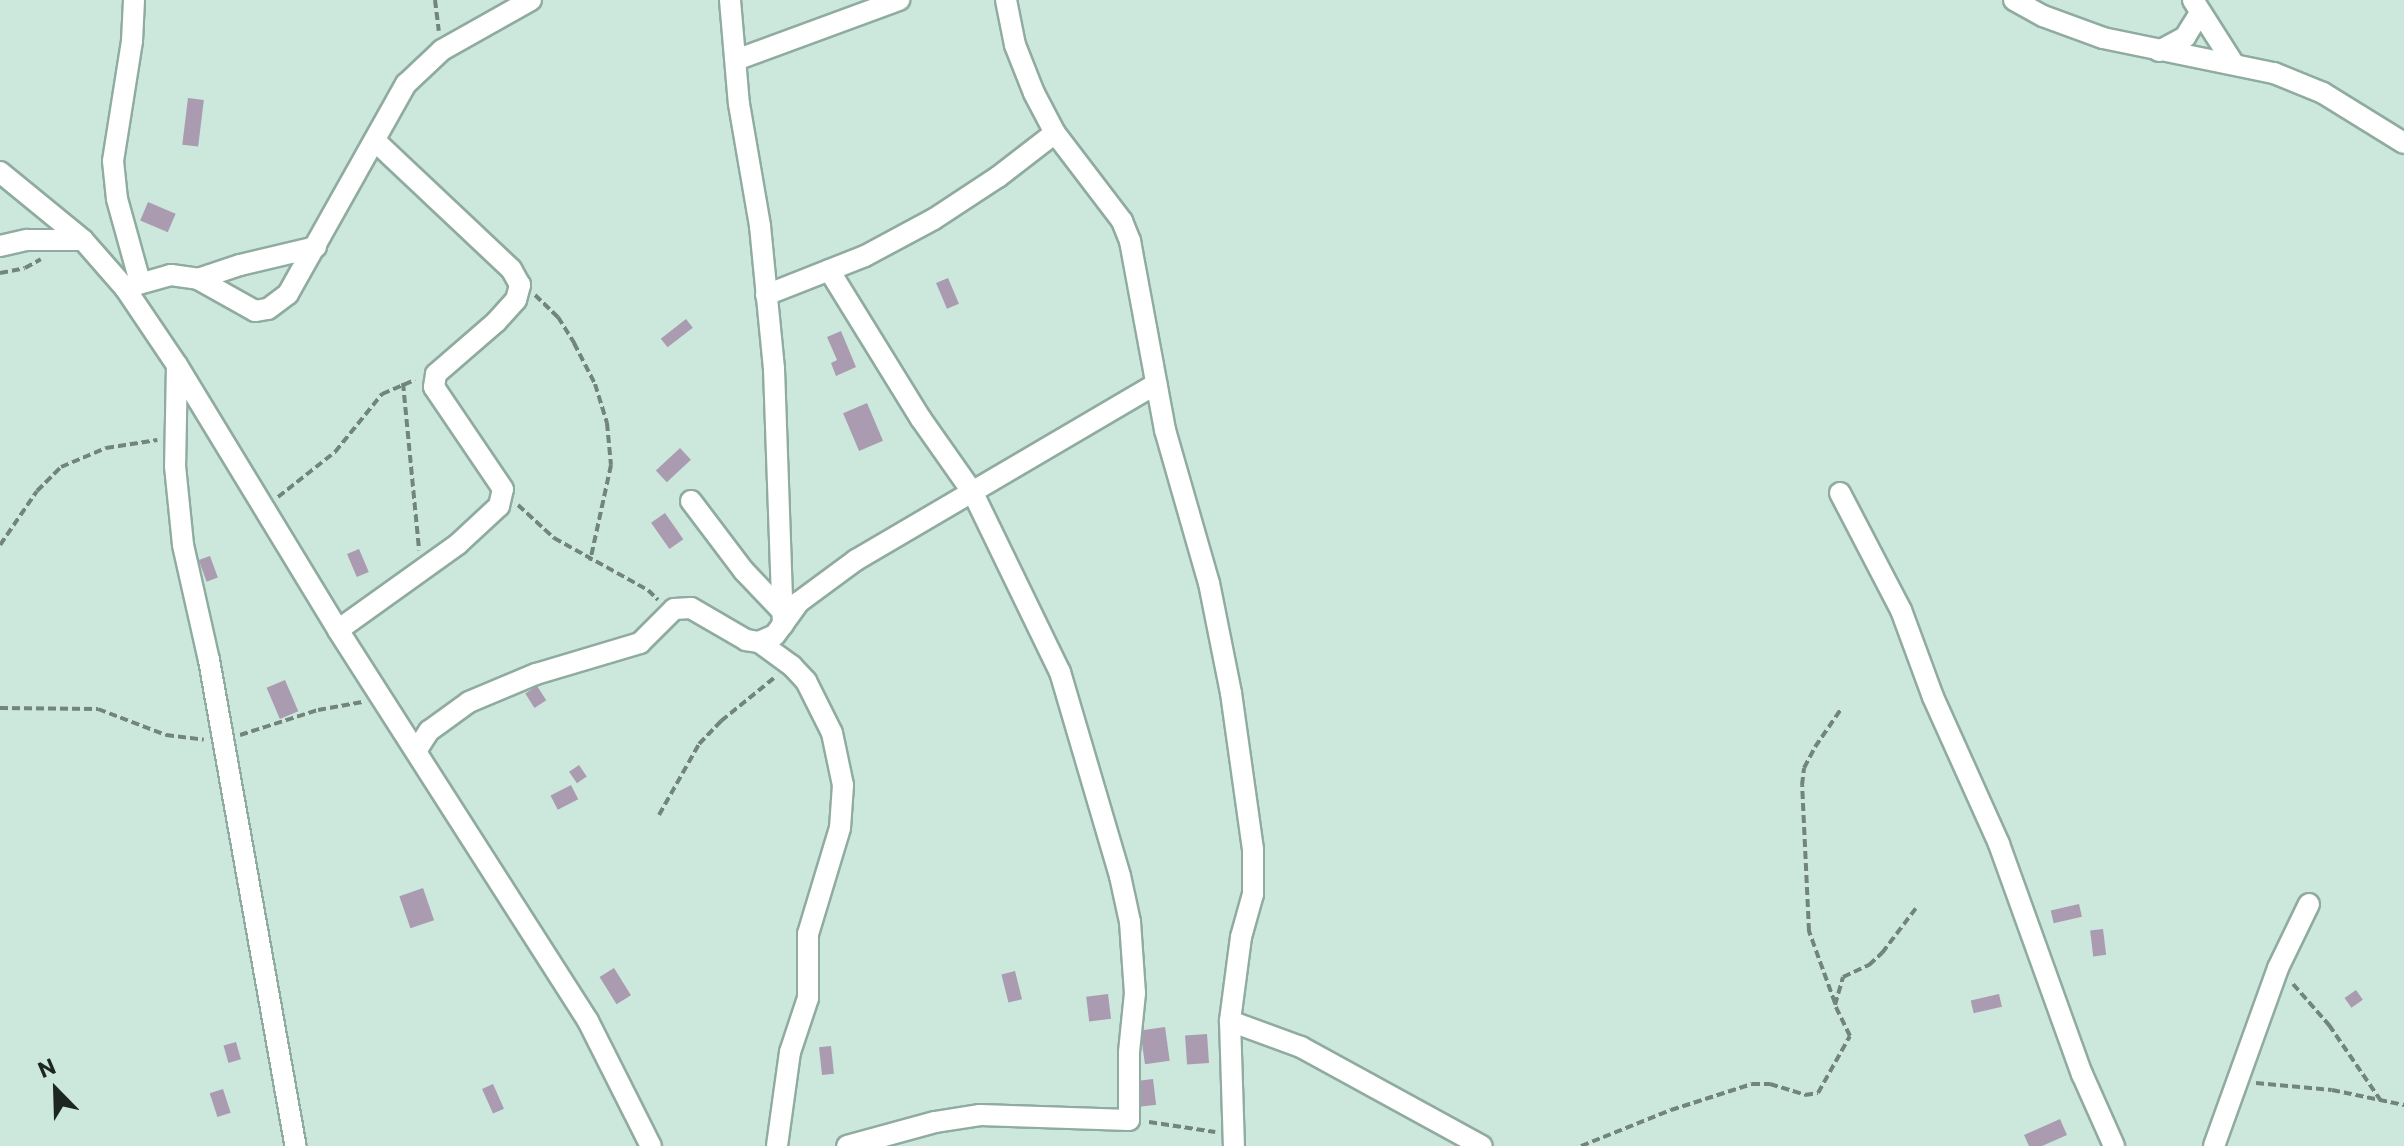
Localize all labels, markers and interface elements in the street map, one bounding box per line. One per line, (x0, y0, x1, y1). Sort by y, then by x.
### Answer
north arrow (16, 1050, 96, 1130)
text: N (34, 1052, 59, 1083)

